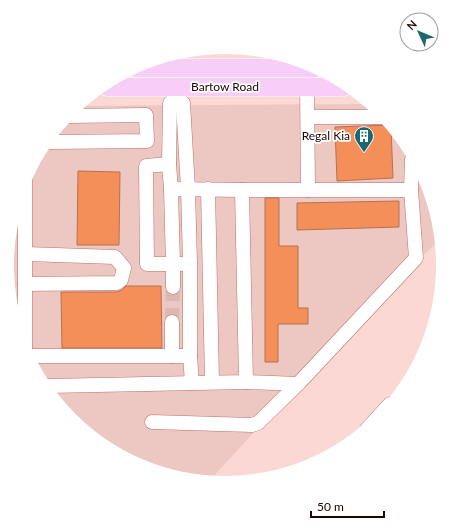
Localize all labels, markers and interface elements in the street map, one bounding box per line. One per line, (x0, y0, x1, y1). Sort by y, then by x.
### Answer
north arrow (399, 12, 439, 52)
text: N (404, 17, 419, 32)
street label: Bartow Road (191, 79, 259, 94)
building icon: Regal Kia (353, 125, 375, 153)
place label: Regal Kia (302, 128, 350, 143)
scale bar (311, 493, 384, 519)
text: 50 m (317, 499, 344, 514)

